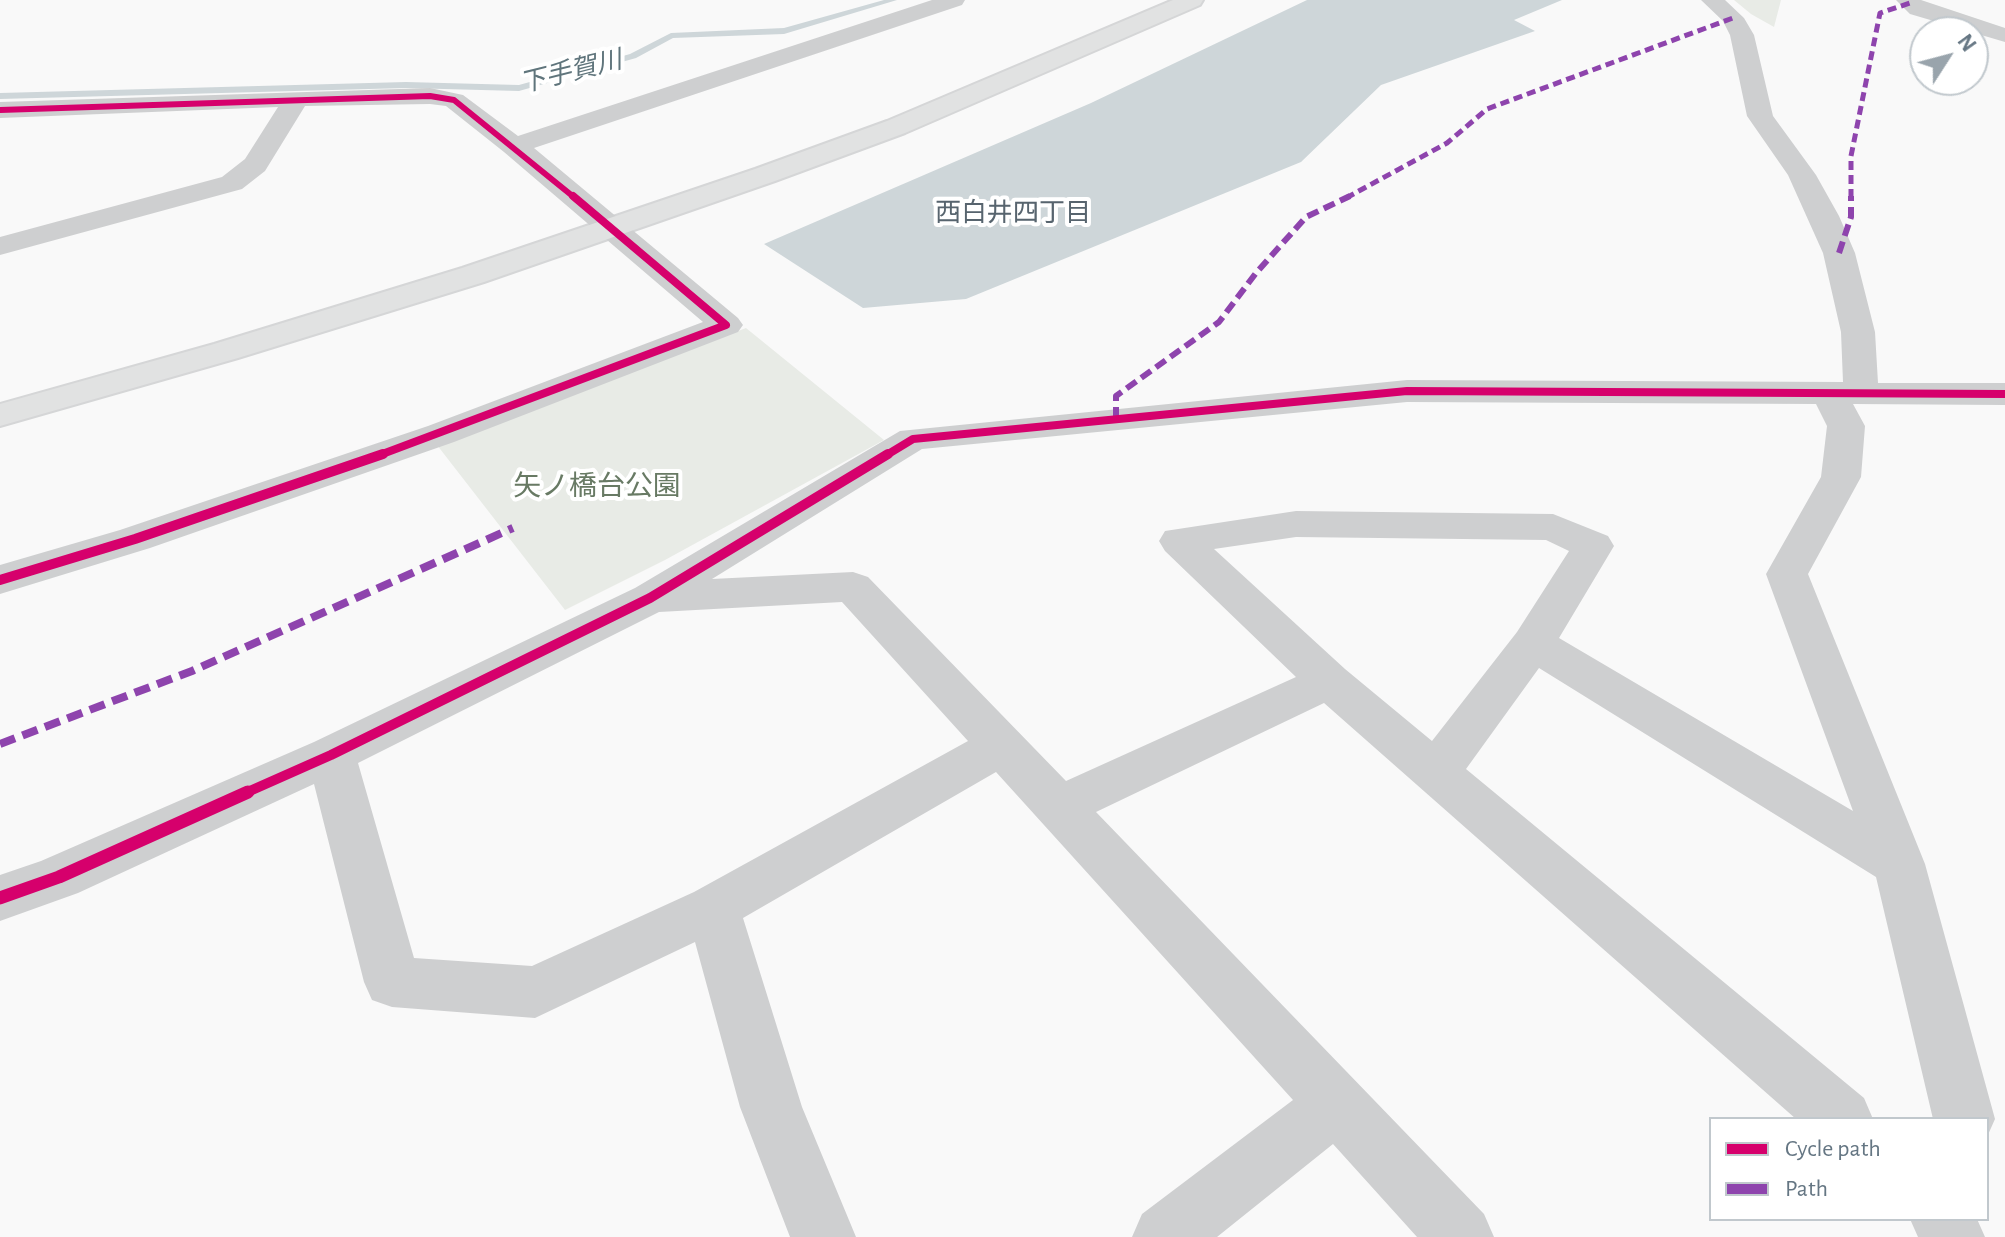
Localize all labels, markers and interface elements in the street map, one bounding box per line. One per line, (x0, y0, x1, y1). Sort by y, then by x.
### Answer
north arrow (1909, 16, 1989, 96)
text: N (1953, 30, 1980, 56)
water label: 下手賀川 (517, 44, 625, 100)
district label: 西白井四丁目 (935, 197, 1091, 229)
park label: 矢ノ橋台公園 (513, 470, 681, 504)
legend (1709, 1117, 1989, 1221)
text: Cycle path (1785, 1137, 1881, 1161)
text: Path (1785, 1177, 1828, 1201)

